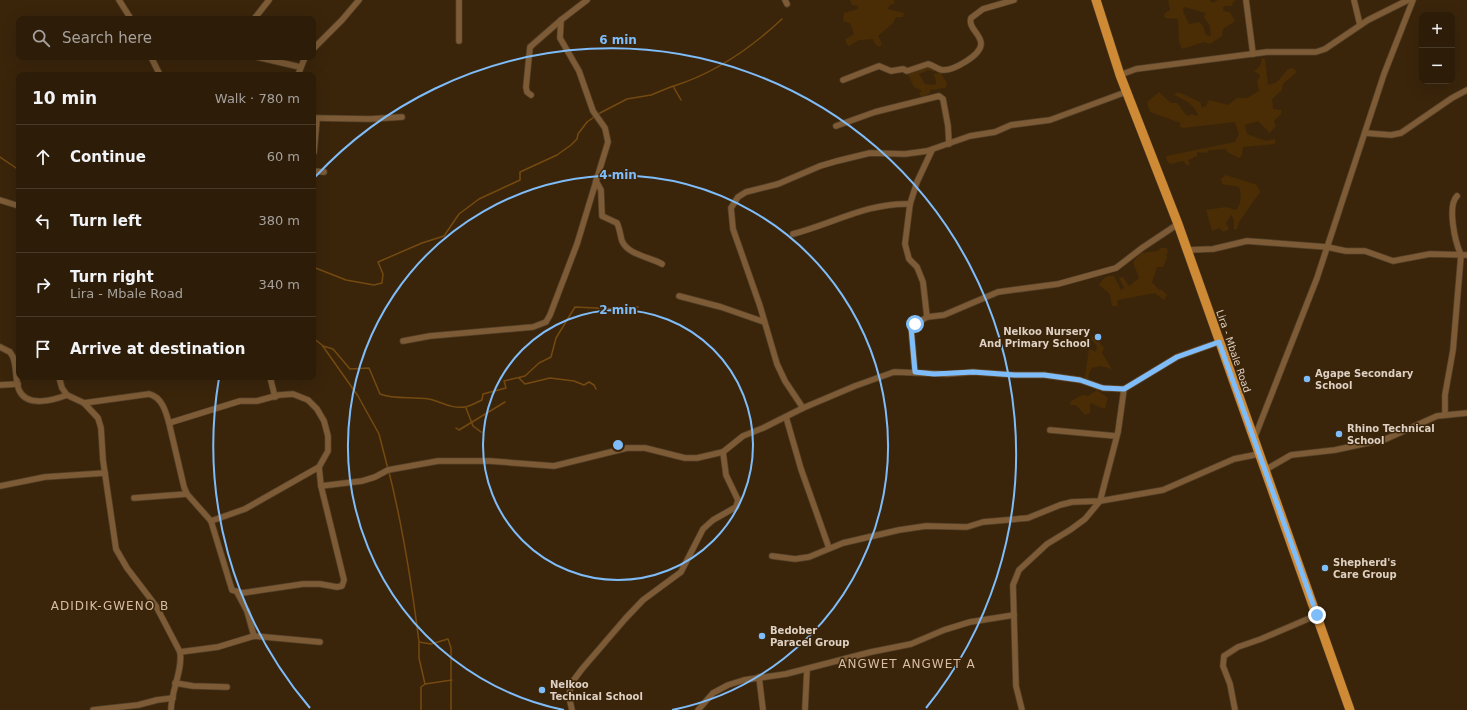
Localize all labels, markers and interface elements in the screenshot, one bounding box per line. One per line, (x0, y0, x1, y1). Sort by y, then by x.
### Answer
map controls (1419, 12, 1455, 84)
button: + (1419, 12, 1455, 48)
search box (16, 16, 316, 60)
icon: search (30, 27, 52, 49)
text: Search here (62, 29, 152, 47)
text: 6 min (599, 33, 637, 47)
button: − (1419, 48, 1455, 84)
text: 10 min (32, 88, 97, 108)
text: Walk · 780 m (215, 91, 300, 106)
icon: ahead (32, 146, 54, 168)
text: Continue (70, 148, 146, 166)
text: 60 m (267, 149, 300, 164)
text: 4 min (599, 168, 637, 182)
icon: left (32, 210, 54, 232)
text: Turn left (70, 212, 142, 230)
text: 380 m (258, 213, 300, 228)
text: Turn right (70, 268, 154, 286)
icon: right (32, 274, 54, 296)
text: 340 m (258, 277, 300, 292)
text: Lira - Mbale Road (70, 286, 183, 301)
text: 2 min (599, 303, 637, 317)
street label: Lira - Mbale Road (1214, 308, 1253, 394)
route start (906, 315, 924, 333)
place label: Nelkoo Nursery And Primary School (979, 326, 1090, 349)
marker: Nelkoo Nursery And Primary School (1093, 332, 1103, 342)
icon: arrive (32, 338, 54, 360)
text: Arrive at destination (70, 340, 245, 358)
place label: Agape Secondary School (1315, 368, 1414, 391)
marker: Agape Secondary School (1302, 374, 1312, 384)
place label: Rhino Technical School (1347, 423, 1435, 446)
marker: Rhino Technical School (1334, 429, 1344, 439)
centre of rings (611, 438, 625, 452)
place label: Shepherd's Care Group (1333, 557, 1397, 580)
marker: Shepherd's Care Group (1320, 563, 1330, 573)
district label: ADIDIK-GWENO B (51, 599, 169, 613)
route end (1308, 606, 1326, 624)
place label: Bedober Paracel Group (770, 625, 849, 648)
marker: Bedober Paracel Group (757, 631, 767, 641)
district label: ANGWET ANGWET A (838, 657, 976, 671)
place label: Nelkoo Technical School (550, 679, 643, 702)
marker: Nelkoo Technical School (537, 685, 547, 695)

